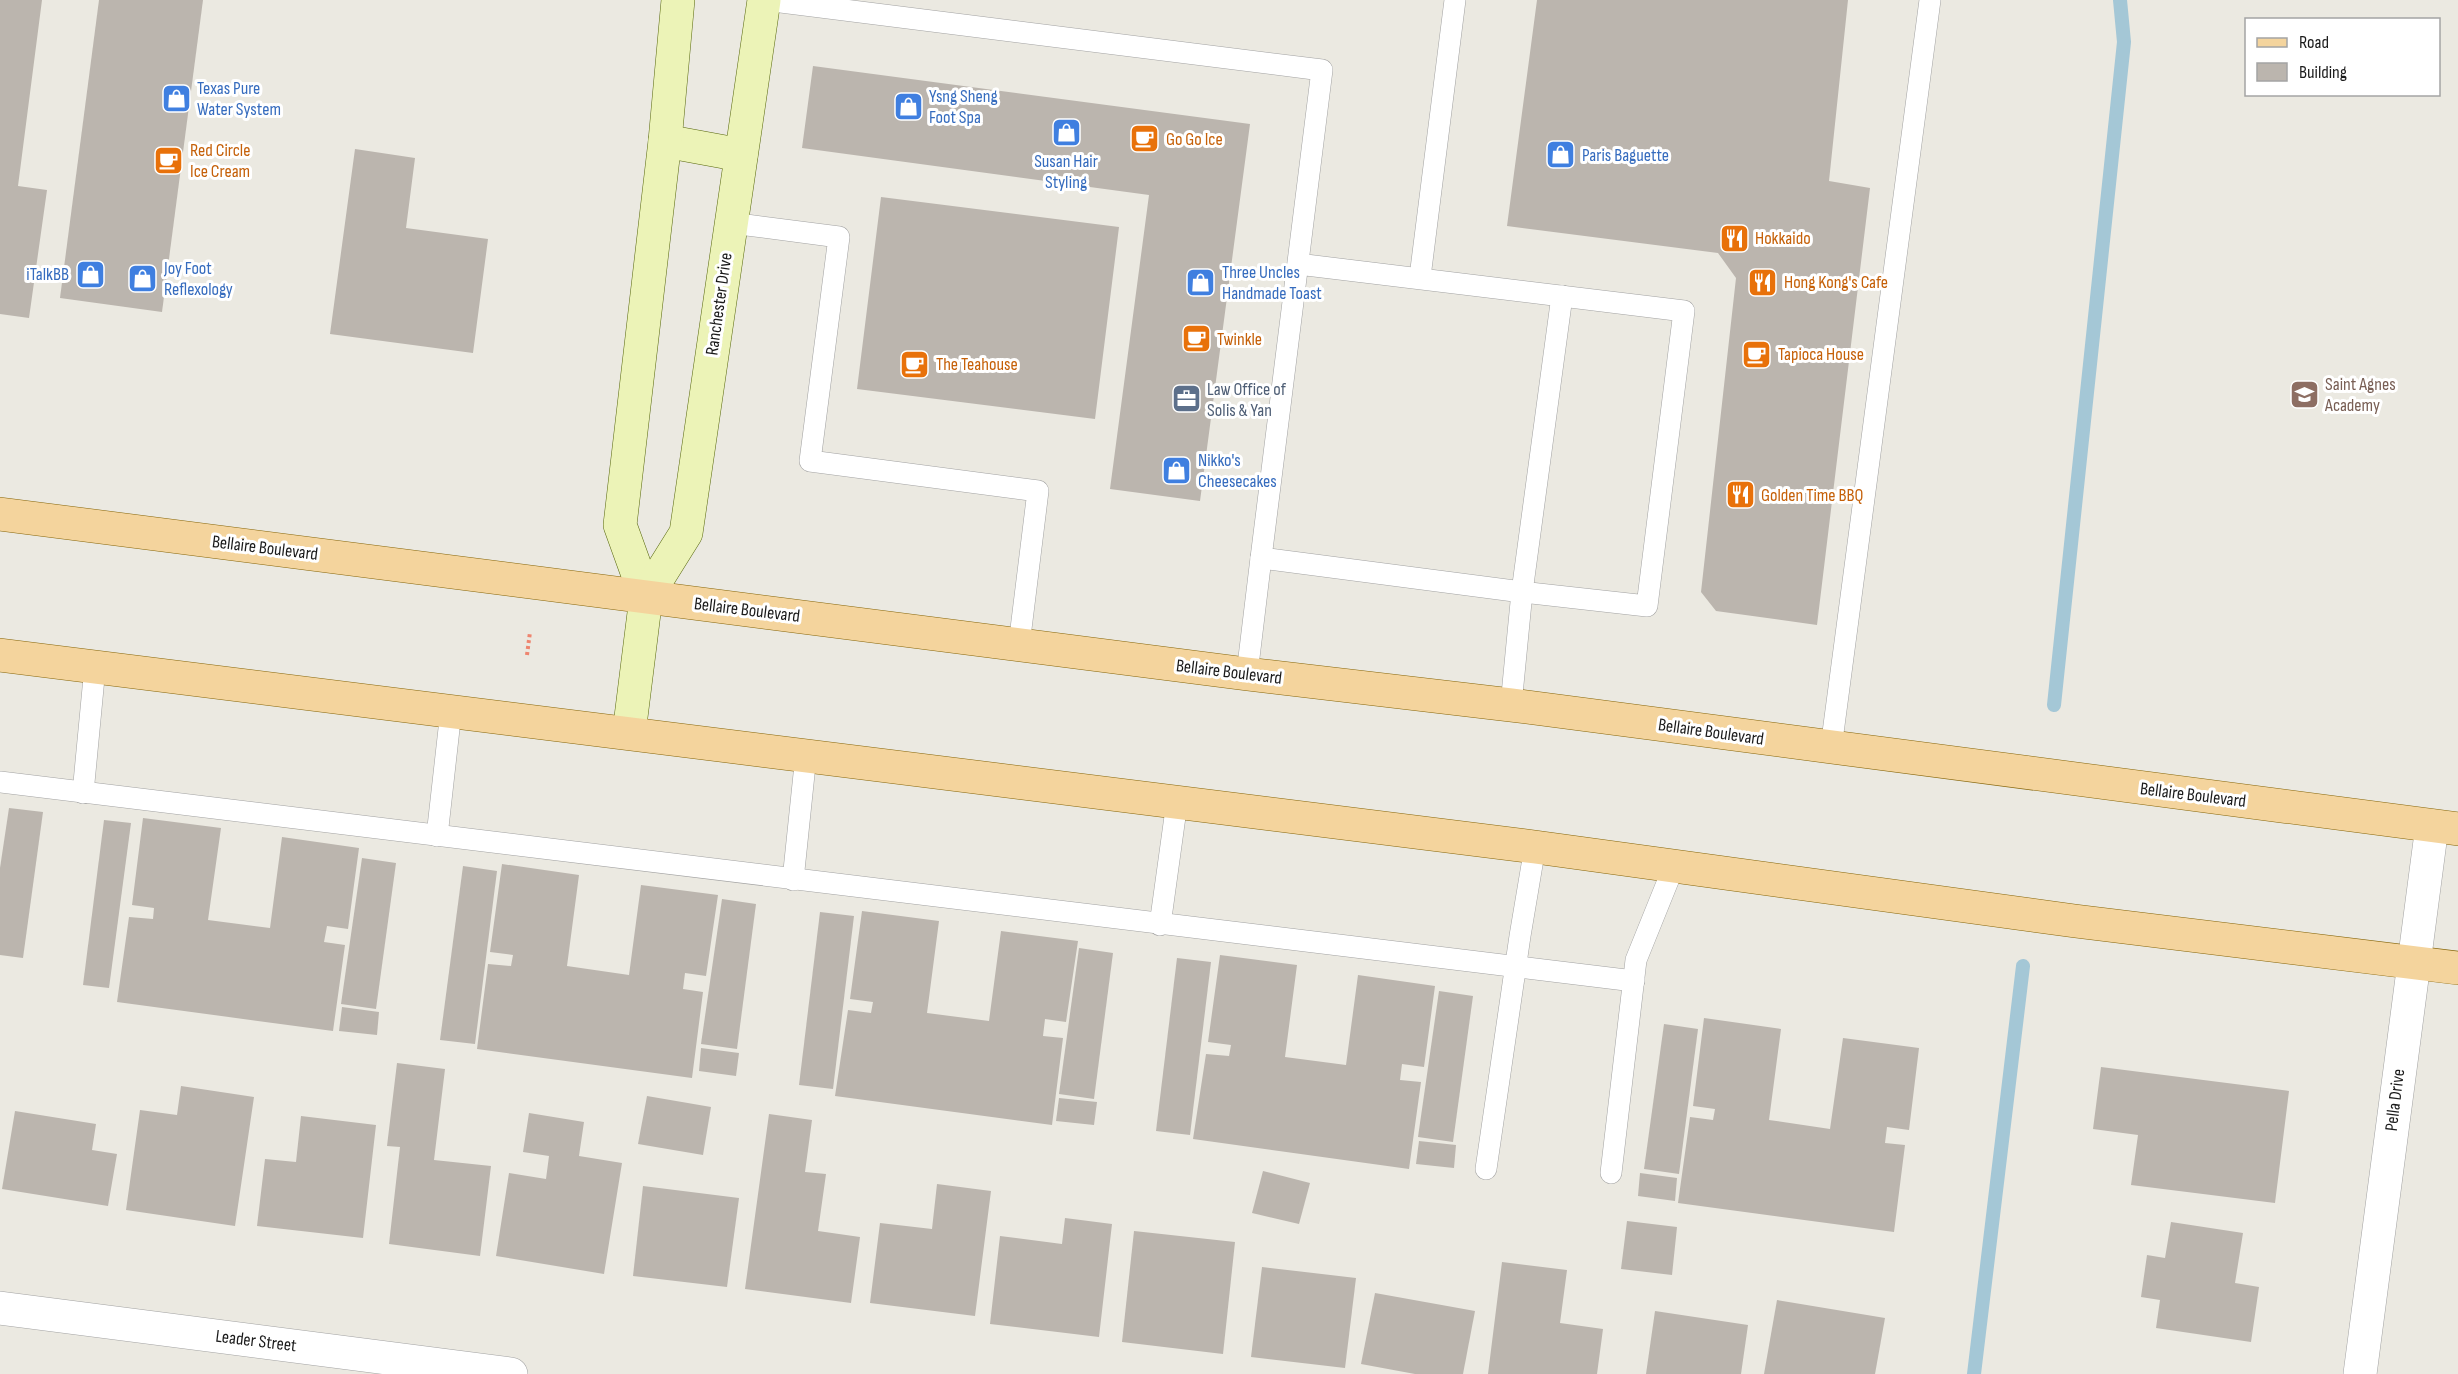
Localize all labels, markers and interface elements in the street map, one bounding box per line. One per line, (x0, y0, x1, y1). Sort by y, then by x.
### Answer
legend (2245, 18, 2440, 96)
text: Road (2299, 32, 2329, 53)
text: Building (2299, 62, 2347, 83)
place label: Texas Pure Water System (197, 78, 281, 120)
shop icon: Texas Pure Water System (160, 82, 192, 114)
place label: Ysng Sheng Foot Spa (929, 86, 998, 128)
shop icon: Ysng Sheng Foot Spa (892, 90, 924, 122)
shop icon: Susan Hair Styling (1050, 116, 1082, 148)
cafe icon: Go Go Ice (1129, 123, 1161, 155)
place label: Go Go Ice (1166, 129, 1223, 150)
shop icon: Paris Baguette (1545, 139, 1577, 171)
place label: Red Circle Ice Cream (190, 140, 250, 182)
cafe icon: Red Circle Ice Cream (153, 144, 185, 176)
place label: Paris Baguette (1582, 145, 1669, 166)
place label: Susan Hair Styling (1034, 151, 1098, 193)
restaurant icon: Hokkaido (1718, 222, 1750, 254)
place label: Hokkaido (1755, 228, 1811, 249)
street label: Ranchester Drive (701, 251, 737, 357)
shop icon: iTalkBB (74, 258, 106, 290)
place label: Joy Foot Reflexology (163, 258, 233, 300)
shop icon: Joy Foot Reflexology (127, 262, 159, 294)
place label: Three Uncles Handmade Toast (1222, 262, 1322, 304)
place label: iTalkBB (26, 264, 69, 285)
shop icon: Three Uncles Handmade Toast (1185, 266, 1217, 298)
restaurant icon: Hong Kong's Cafe (1747, 266, 1779, 298)
place label: Hong Kong's Cafe (1784, 272, 1888, 293)
cafe icon: Twinkle (1180, 323, 1212, 355)
place label: Twinkle (1217, 329, 1262, 350)
cafe icon: Tapioca House (1741, 338, 1773, 370)
place label: Tapioca House (1778, 344, 1864, 365)
cafe icon: The Teahouse (899, 348, 931, 380)
place label: The Teahouse (936, 354, 1018, 375)
place label: Saint Agnes Academy (2324, 374, 2396, 416)
school or university icon: Saint Agnes Academy (2288, 378, 2320, 410)
place label: Law Office of Solis & Yan (1207, 379, 1287, 421)
office icon: Law Office of Solis & Yan (1170, 383, 1202, 415)
place label: Nikko's Cheesecakes (1198, 450, 1277, 492)
shop icon: Nikko's Cheesecakes (1161, 454, 1193, 486)
restaurant icon: Golden Time BBQ (1724, 479, 1756, 511)
place label: Golden Time BBQ (1761, 485, 1863, 506)
street label: Bellaire Boulevard (211, 531, 319, 565)
street label: Bellaire Boulevard (693, 593, 801, 627)
street label: Bellaire Boulevard (1175, 655, 1283, 689)
street label: Bellaire Boulevard (1657, 714, 1765, 750)
street label: Bellaire Boulevard (2139, 778, 2247, 812)
street label: Pella Drive (2381, 1068, 2409, 1132)
street label: Leader Street (214, 1326, 298, 1356)

